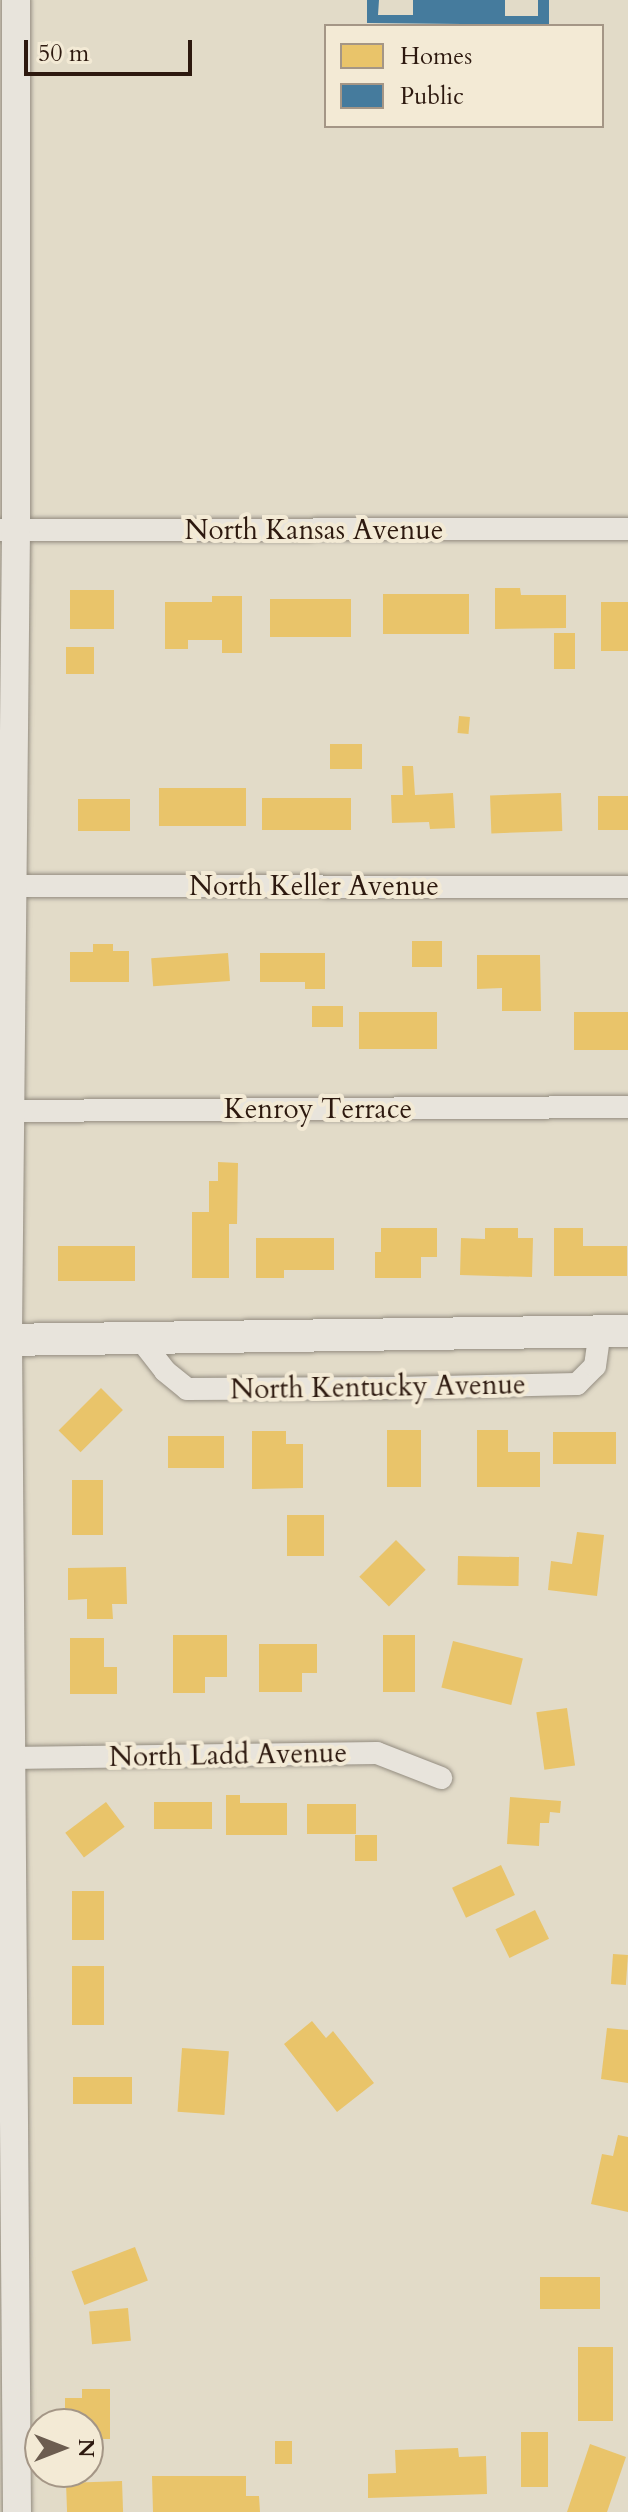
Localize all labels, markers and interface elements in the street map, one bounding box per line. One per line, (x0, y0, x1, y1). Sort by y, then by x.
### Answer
scale bar (28, 24, 196, 74)
legend (324, 24, 604, 128)
text: 50 m (38, 37, 89, 70)
text: Homes (400, 40, 472, 73)
text: Public (400, 80, 464, 113)
street label: North Kansas Avenue (185, 513, 443, 547)
street label: North Keller Avenue (189, 869, 439, 903)
street label: Kenroy Terrace (224, 1092, 412, 1126)
street label: North Kentucky Avenue (230, 1368, 526, 1406)
street label: North Ladd Avenue (109, 1736, 347, 1774)
north arrow (24, 2408, 104, 2488)
text: N (71, 2438, 101, 2458)

